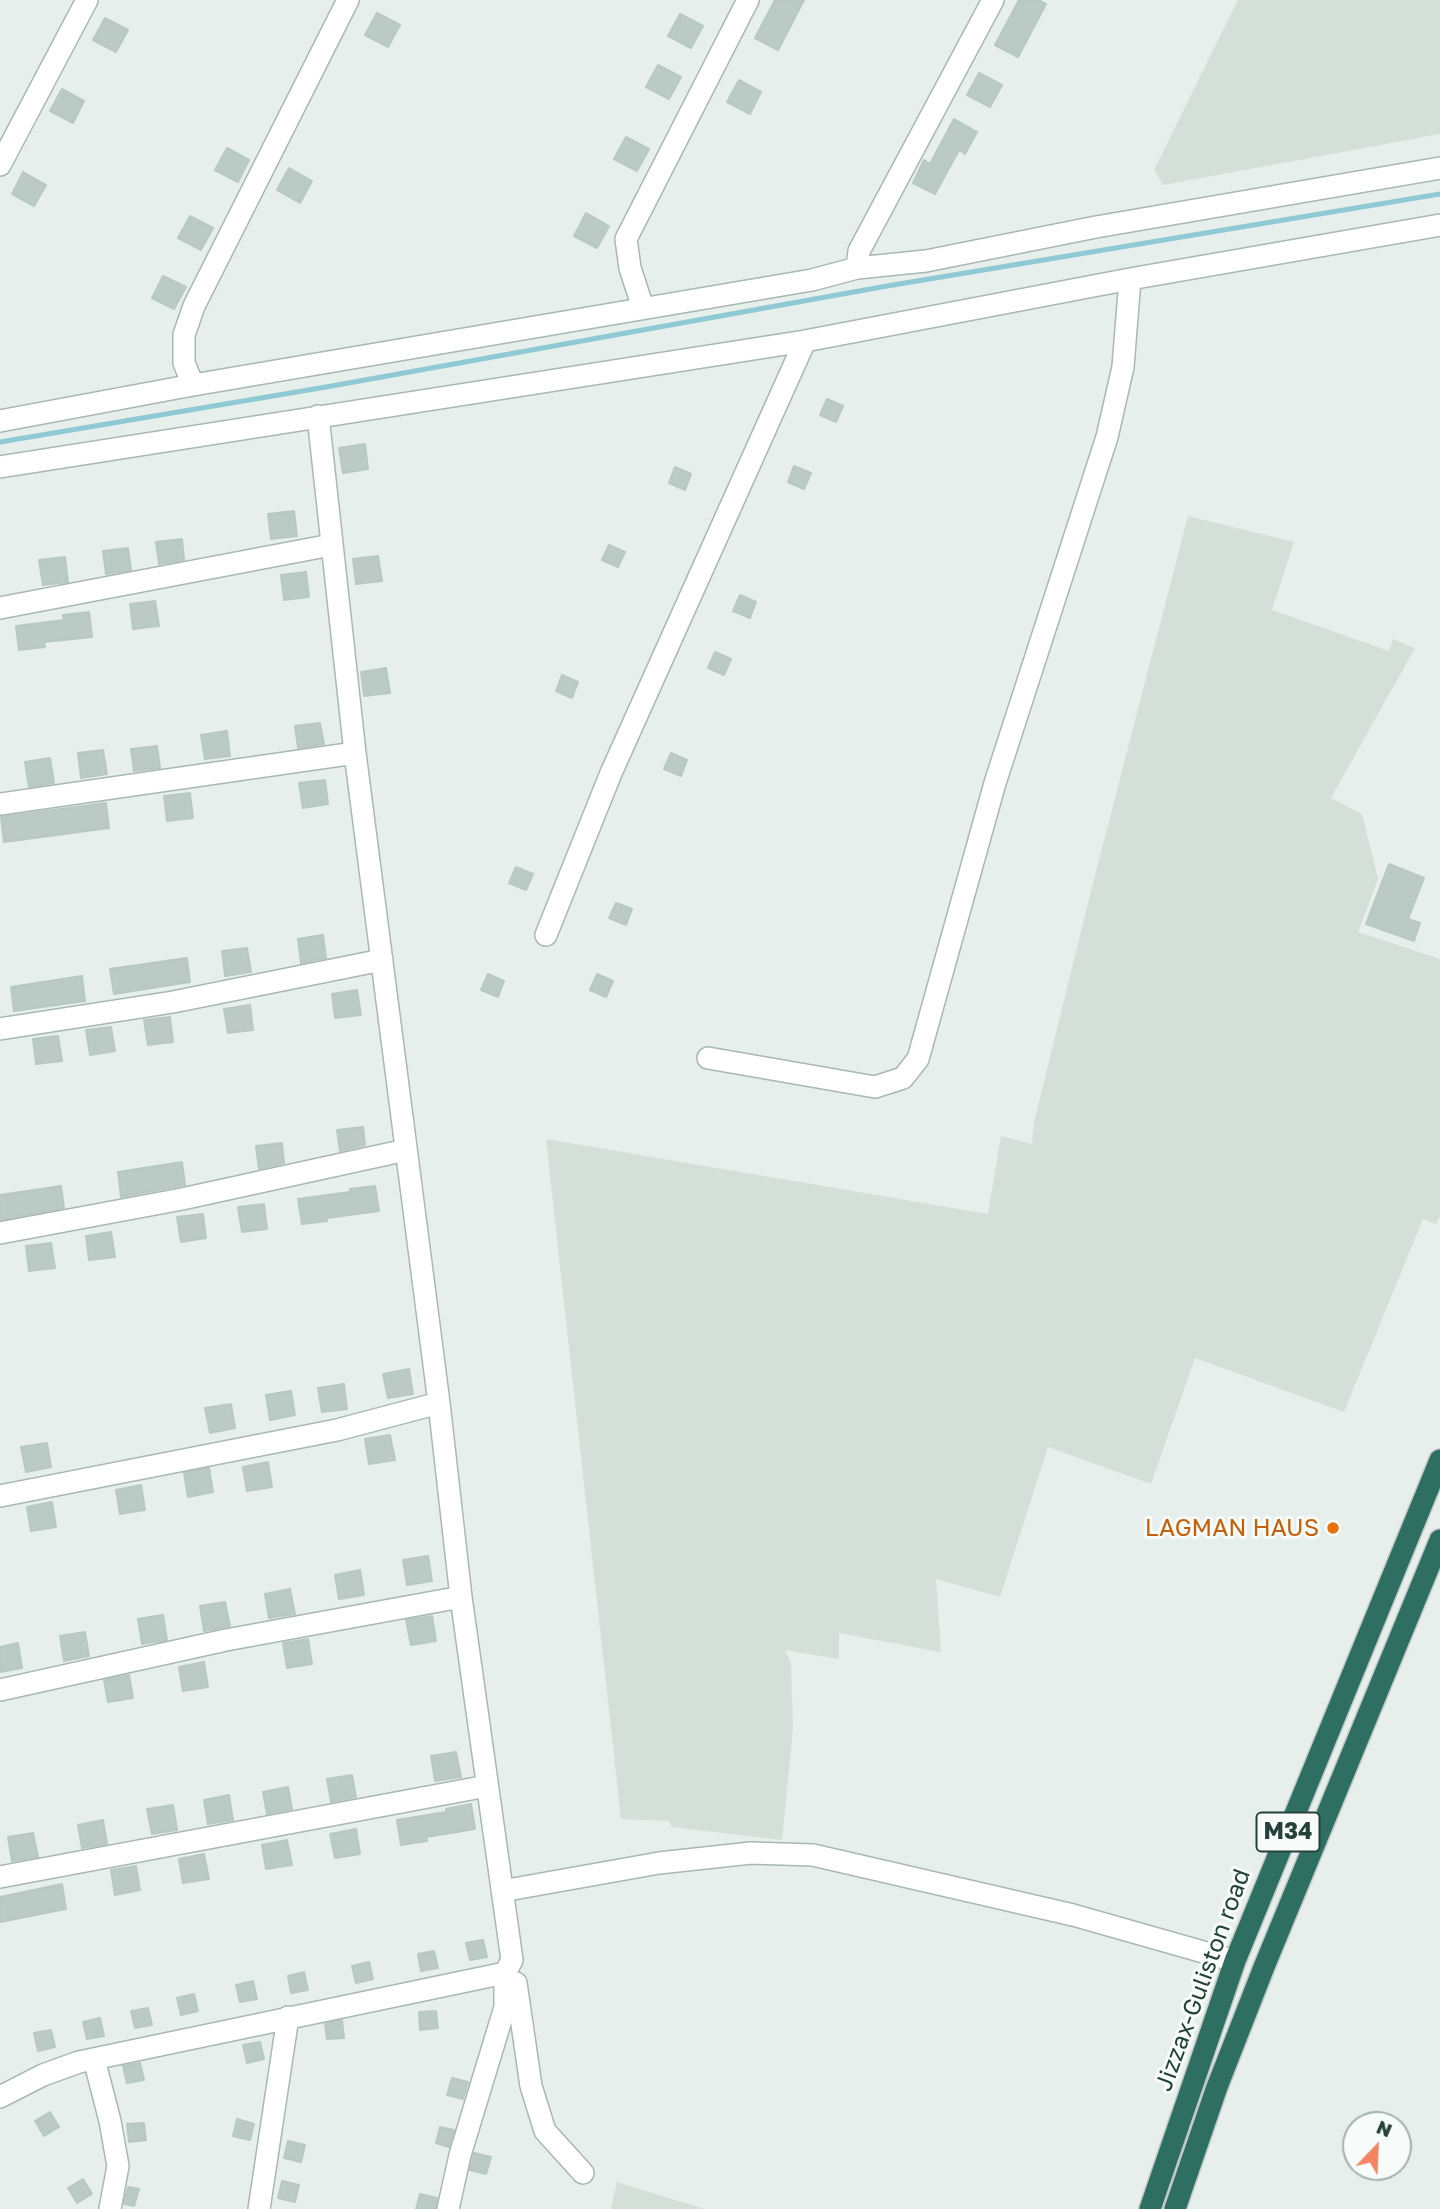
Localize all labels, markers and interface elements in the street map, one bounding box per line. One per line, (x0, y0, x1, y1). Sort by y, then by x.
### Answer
place label: LAGMAN HAUS (1145, 1514, 1319, 1542)
marker: LAGMAN HAUS (1325, 1520, 1341, 1536)
road number: M34 (1256, 1812, 1320, 1852)
street label: Jizzax-Guliston road (1149, 1865, 1257, 2095)
north arrow (1342, 2111, 1412, 2181)
text: N (1373, 2115, 1396, 2141)

